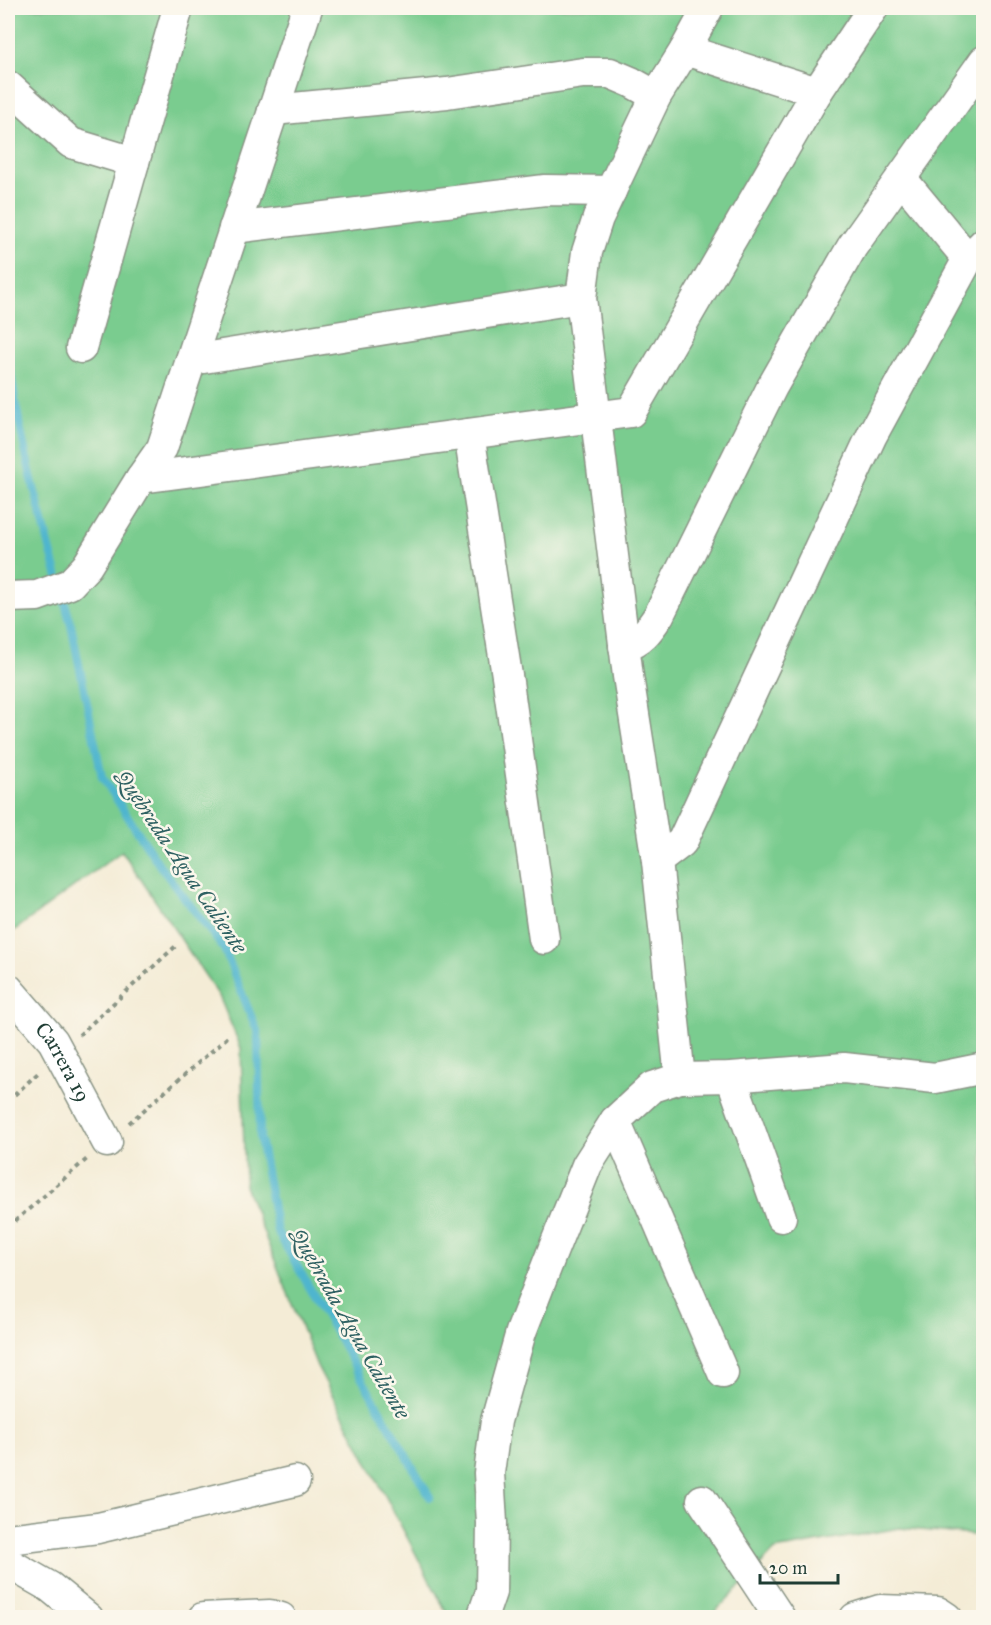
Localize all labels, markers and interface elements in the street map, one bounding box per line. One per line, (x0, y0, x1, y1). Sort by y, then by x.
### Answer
water label: Quebrada Agua Caliente (109, 763, 254, 959)
street label: Carrera 19 (29, 1017, 96, 1107)
water label: Quebrada Agua Caliente (284, 1222, 417, 1424)
scale bar (760, 1547, 838, 1585)
text: 20 m (769, 1557, 807, 1579)

